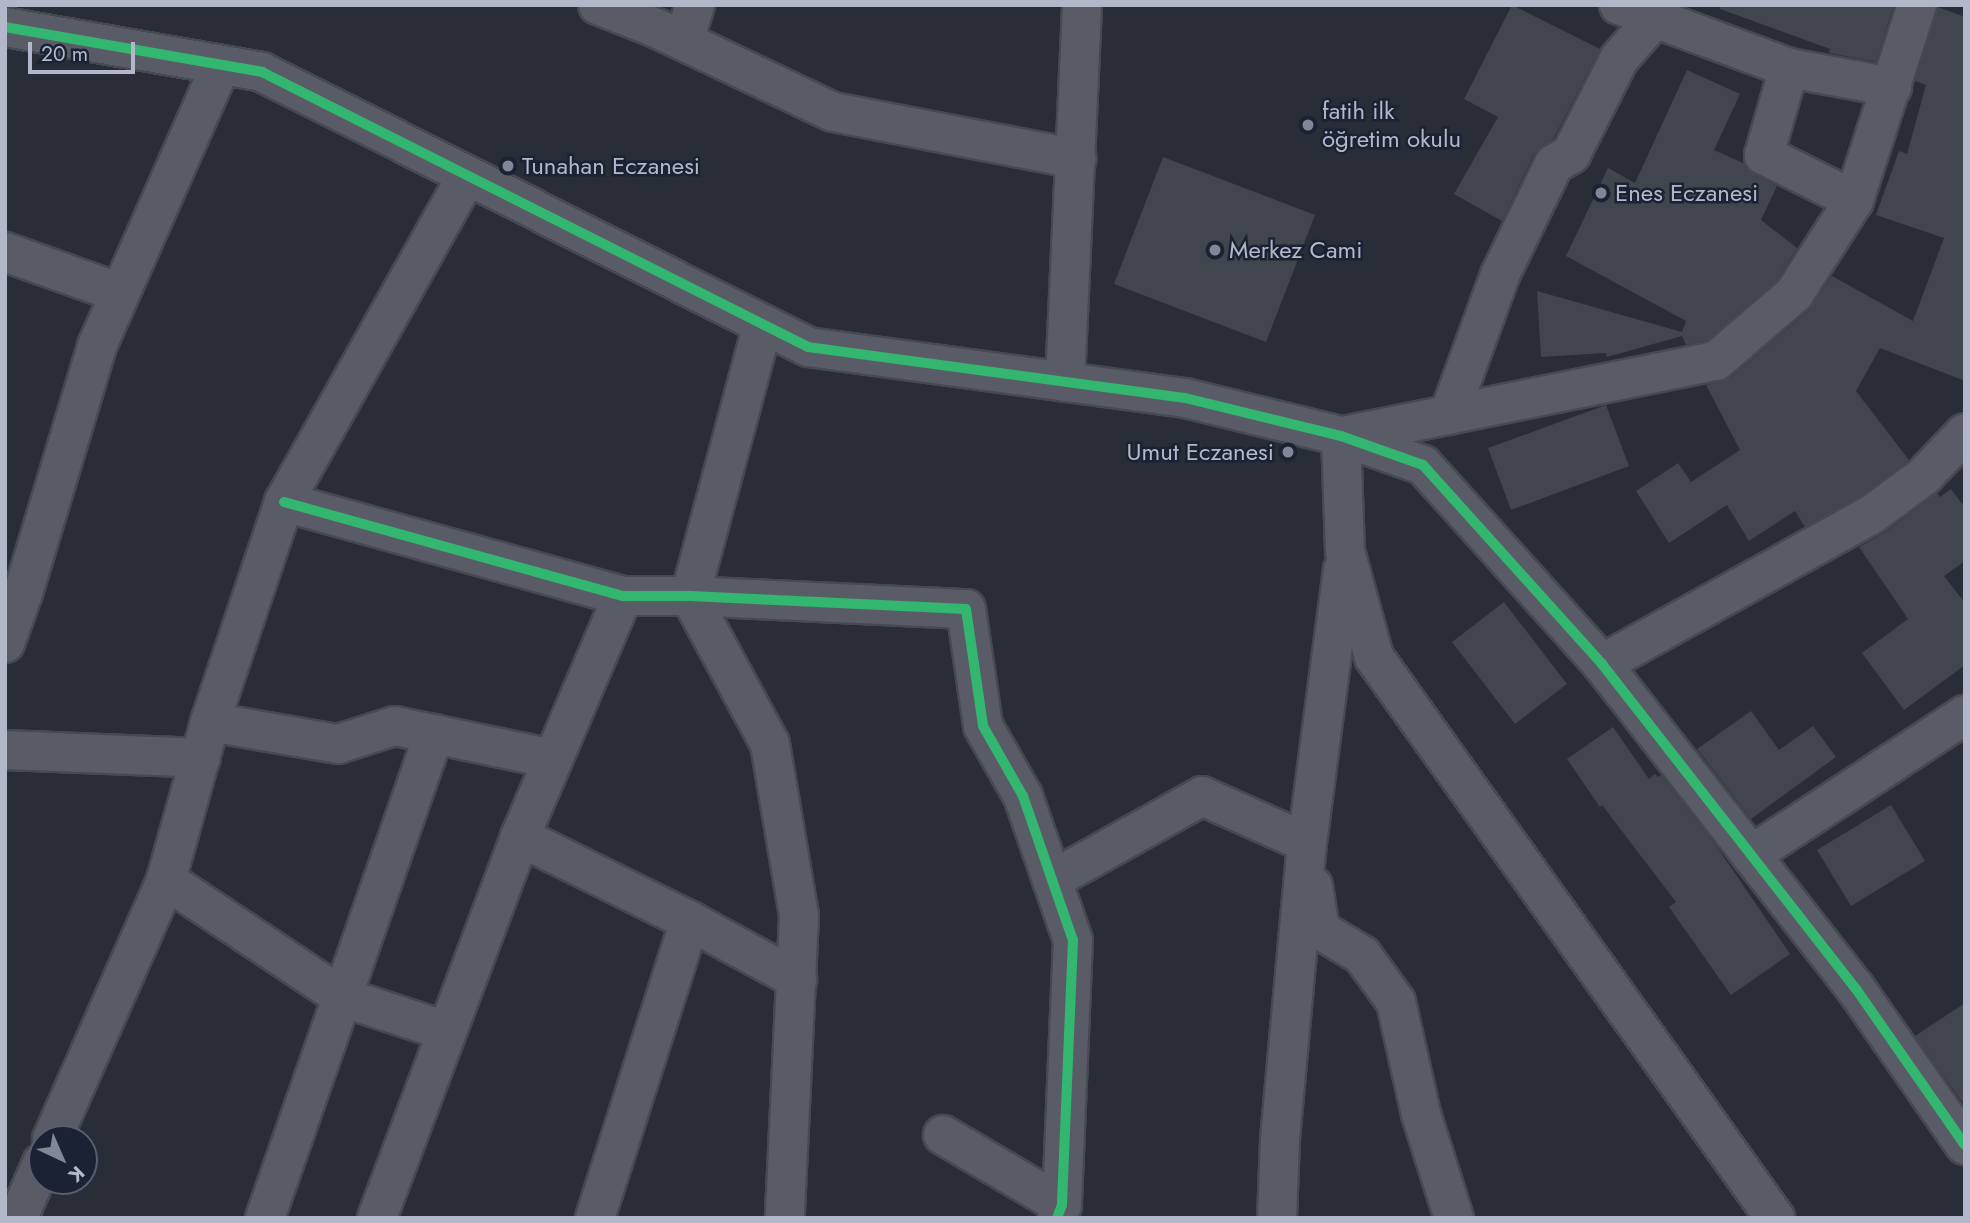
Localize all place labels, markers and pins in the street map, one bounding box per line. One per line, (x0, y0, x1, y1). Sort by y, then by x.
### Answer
place label: fatih ilk öğretim okulu (1322, 97, 1461, 153)
marker: fatih ilk öğretim okulu (1300, 117, 1316, 133)
place label: Tunahan Eczanesi (522, 152, 700, 180)
marker: Tunahan Eczanesi (500, 158, 516, 174)
place label: Enes Eczanesi (1615, 179, 1758, 207)
marker: Enes Eczanesi (1593, 185, 1609, 201)
place label: Merkez Cami (1229, 236, 1362, 264)
marker: Merkez Cami (1207, 242, 1223, 258)
place label: Umut Eczanesi (1127, 438, 1274, 466)
marker: Umut Eczanesi (1280, 444, 1296, 460)

